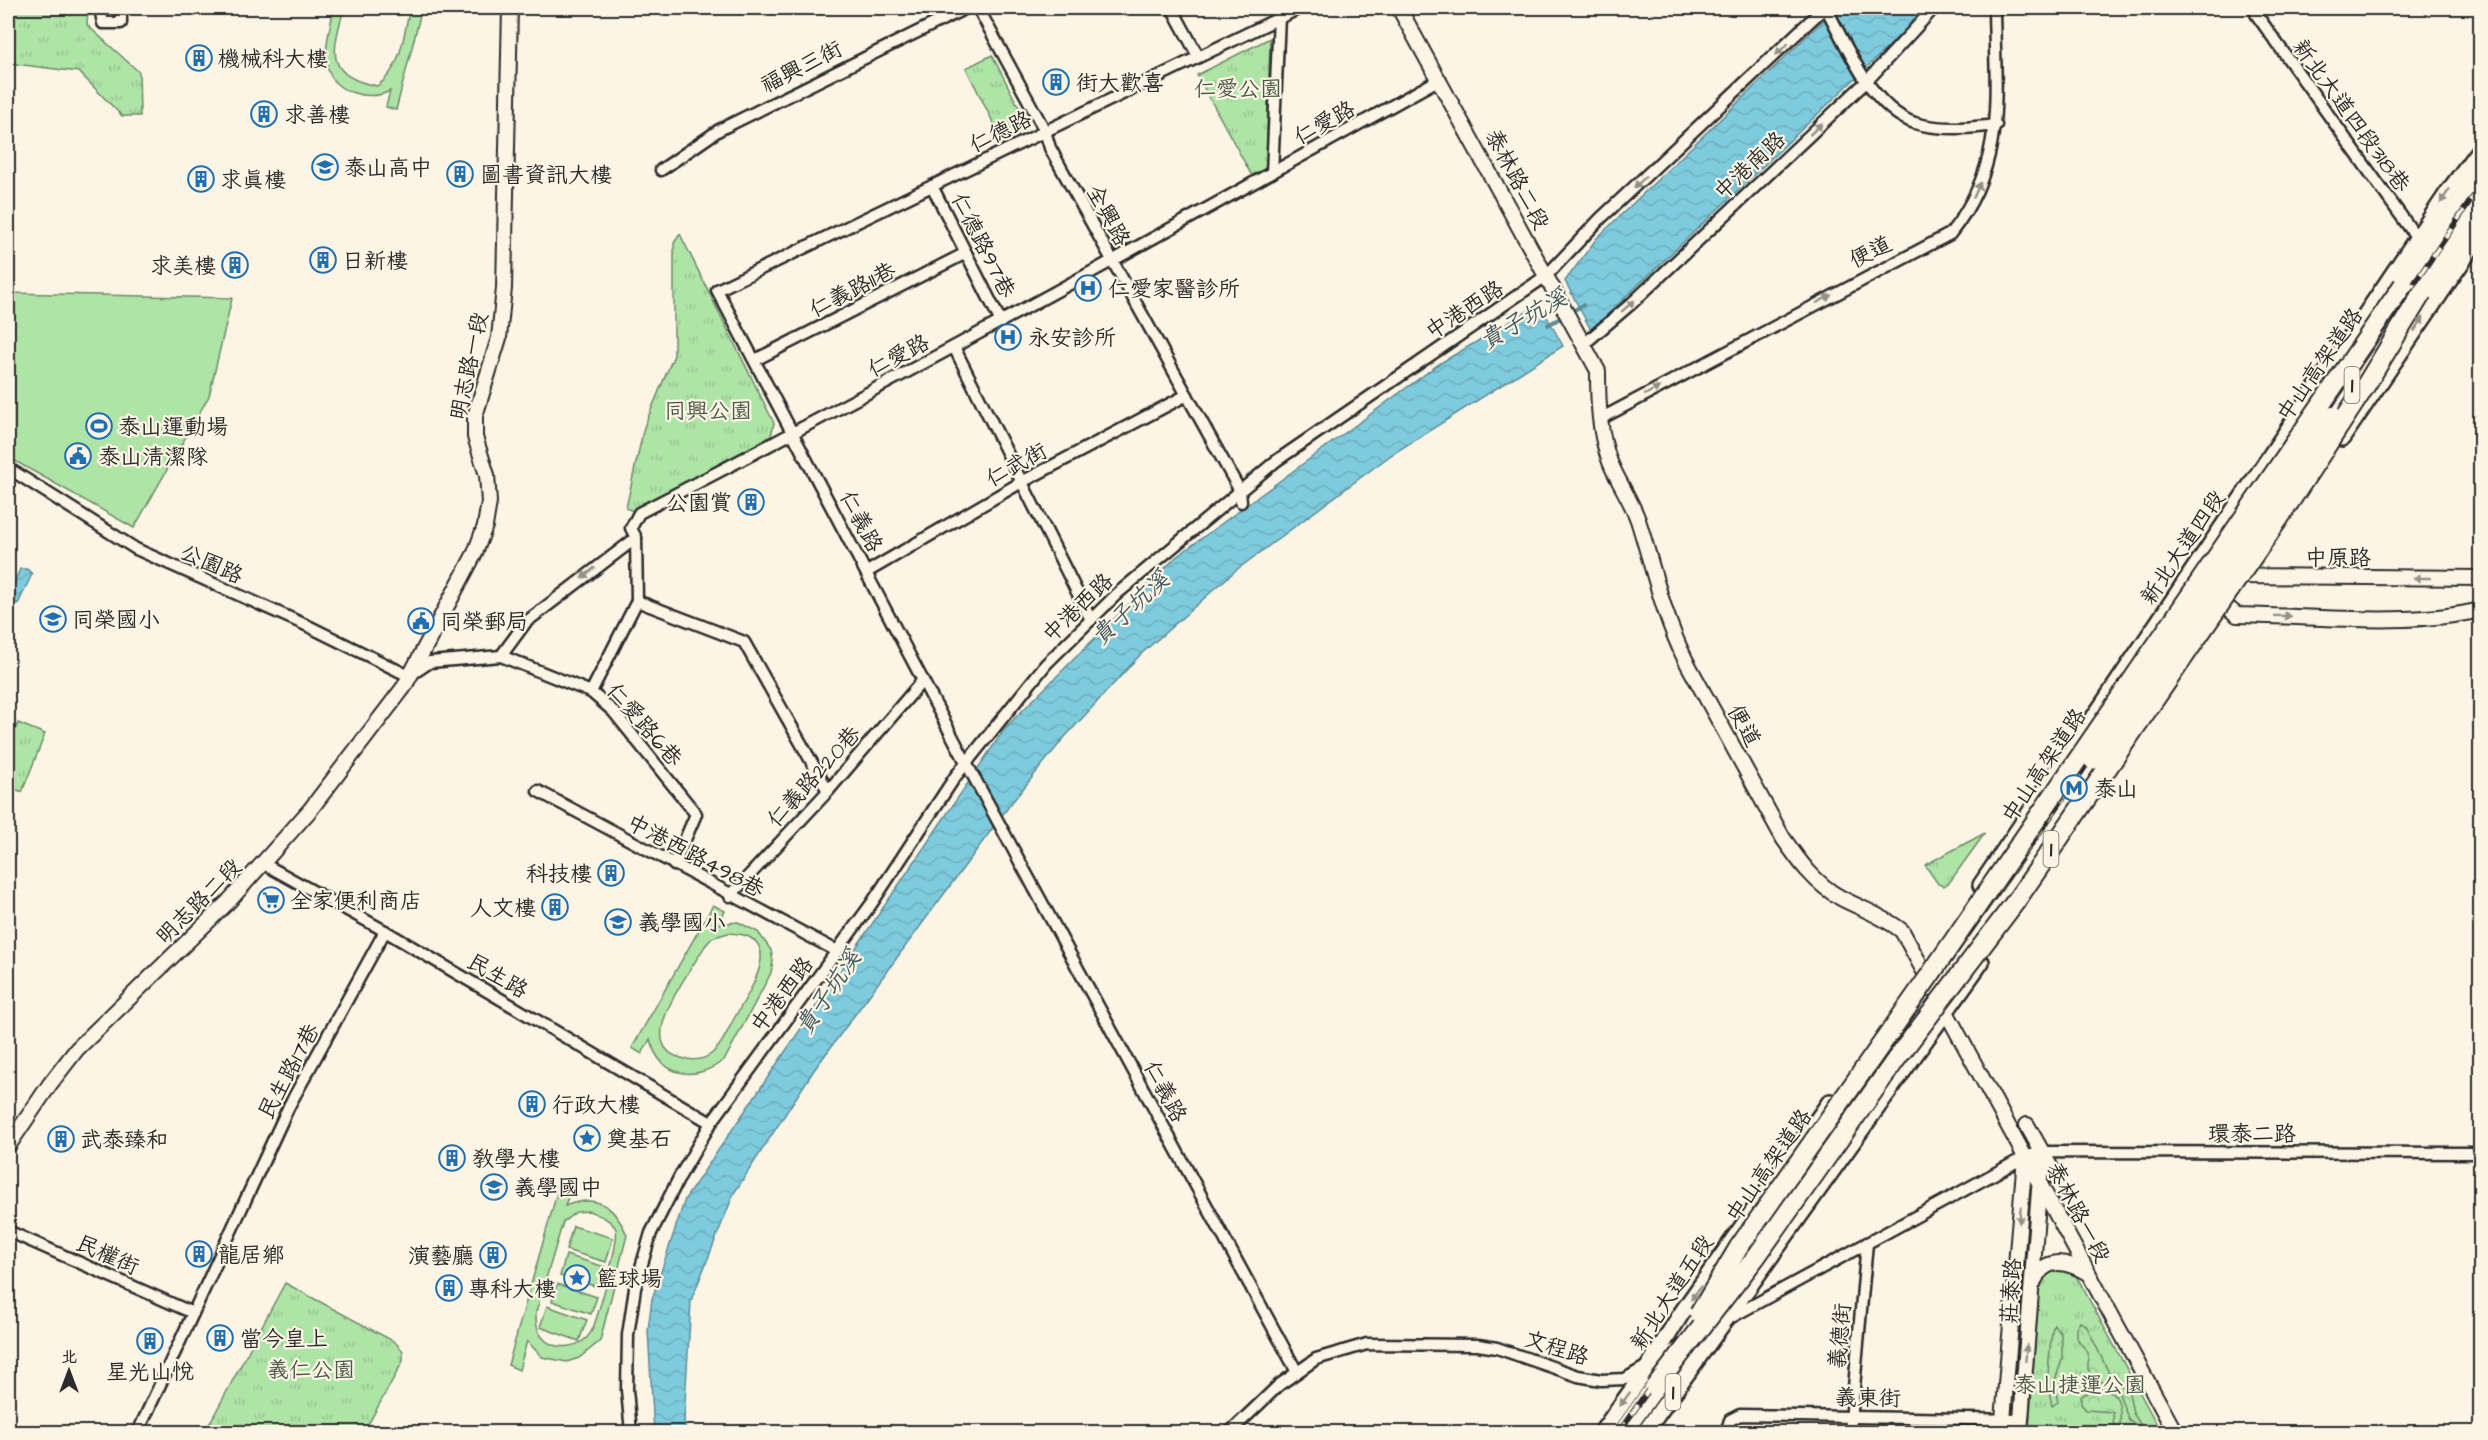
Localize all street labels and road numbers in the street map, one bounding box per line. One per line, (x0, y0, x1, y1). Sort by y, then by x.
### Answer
street label: 新北大道四段318巷 (2285, 33, 2417, 199)
street label: 福興三街 (755, 34, 848, 101)
street label: 仁愛路 (1288, 94, 1361, 153)
street label: 仁德路 (964, 104, 1037, 161)
street label: 泰林路二段 (1477, 124, 1556, 236)
street label: 中港南路 (1707, 125, 1793, 207)
street label: 全興路 (1078, 179, 1137, 252)
street label: 仁德路97巷 (943, 188, 1022, 304)
street label: 便道 (1844, 229, 1897, 276)
street label: 仁義路11巷 (804, 255, 901, 325)
street label: 中港西路 (1419, 273, 1510, 347)
street label: 中山高架道路 (2270, 302, 2371, 428)
street label: 明志路一段 (443, 309, 496, 423)
street label: 仁愛路 (862, 327, 935, 386)
road number: 1 (2344, 367, 2360, 403)
street label: 仁武街 (980, 436, 1053, 495)
street label: 新北大道四段 (2133, 484, 2233, 611)
street label: 仁義路 (831, 485, 890, 558)
street label: 公園路 (175, 537, 248, 592)
street label: 中原路 (2305, 543, 2371, 574)
street label: 中港西路 (1036, 566, 1120, 650)
street label: 仁愛路6巷 (599, 676, 689, 774)
street label: 便道 (1719, 699, 1768, 752)
street label: 中山高架道路 (1994, 702, 2094, 829)
street label: 仁義路220巷 (760, 719, 868, 835)
street label: 中港西路498巷 (621, 807, 770, 906)
road number: 1 (2044, 831, 2058, 867)
street label: 明志路二段 (149, 852, 249, 952)
street label: 民生路 (461, 946, 534, 1006)
street label: 中港西路 (743, 950, 821, 1039)
street label: 民生路17巷 (251, 1018, 328, 1125)
street label: 仁義路 (1135, 1055, 1194, 1128)
street label: 中山高架道路 (1719, 1103, 1820, 1229)
street label: 環泰二路 (2208, 1119, 2296, 1150)
street label: 泰林路一段 (2038, 1157, 2117, 1269)
street label: 民權街 (71, 1228, 144, 1283)
street label: 新北大道五段 (1623, 1229, 1721, 1357)
street label: 莊泰路 (1994, 1257, 2029, 1325)
street label: 義德街 (1822, 1302, 1859, 1370)
street label: 文程路 (1520, 1323, 1593, 1373)
road number: 1 (1666, 1374, 1680, 1410)
street label: 義東街 (1835, 1382, 1901, 1415)

